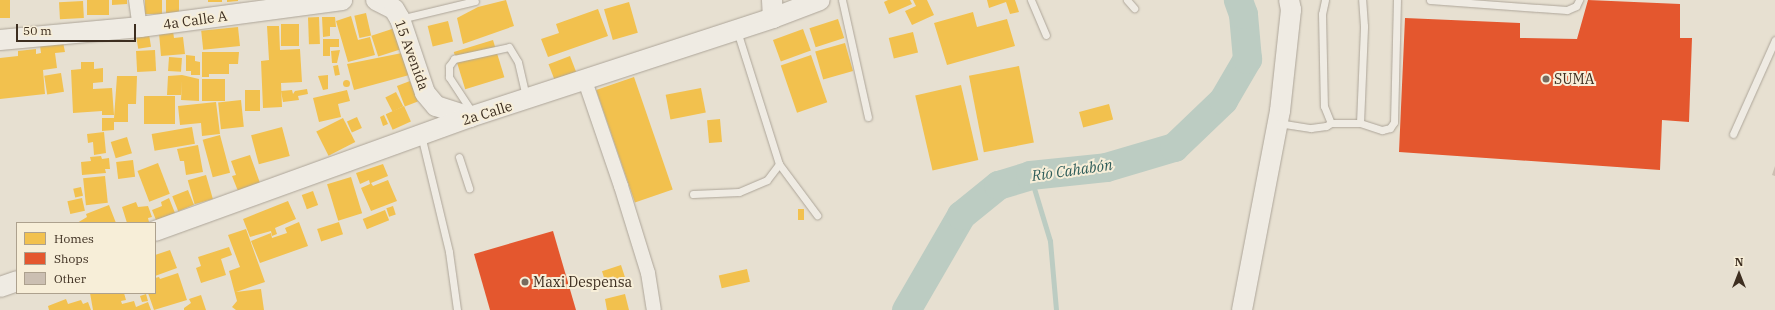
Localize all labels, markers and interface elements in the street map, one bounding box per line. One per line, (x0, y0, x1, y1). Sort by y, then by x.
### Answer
street label: 4a Calle A (162, 7, 228, 33)
scale bar (18, 16, 138, 42)
street label: 15 Avenida (392, 18, 432, 92)
text: 50 m (23, 23, 52, 38)
place label: SUMA (1554, 71, 1594, 87)
marker: SUMA (1541, 74, 1551, 84)
street label: 2a Calle (460, 97, 514, 129)
water label: Río Cahabón (1030, 155, 1114, 185)
legend (16, 222, 156, 294)
text: Homes (54, 231, 94, 246)
text: Shops (54, 251, 89, 266)
north arrow (1719, 254, 1759, 294)
text: N (1735, 255, 1743, 269)
text: Other (54, 271, 86, 286)
place label: Maxi Despensa (533, 274, 632, 290)
marker: Maxi Despensa (520, 277, 530, 287)

